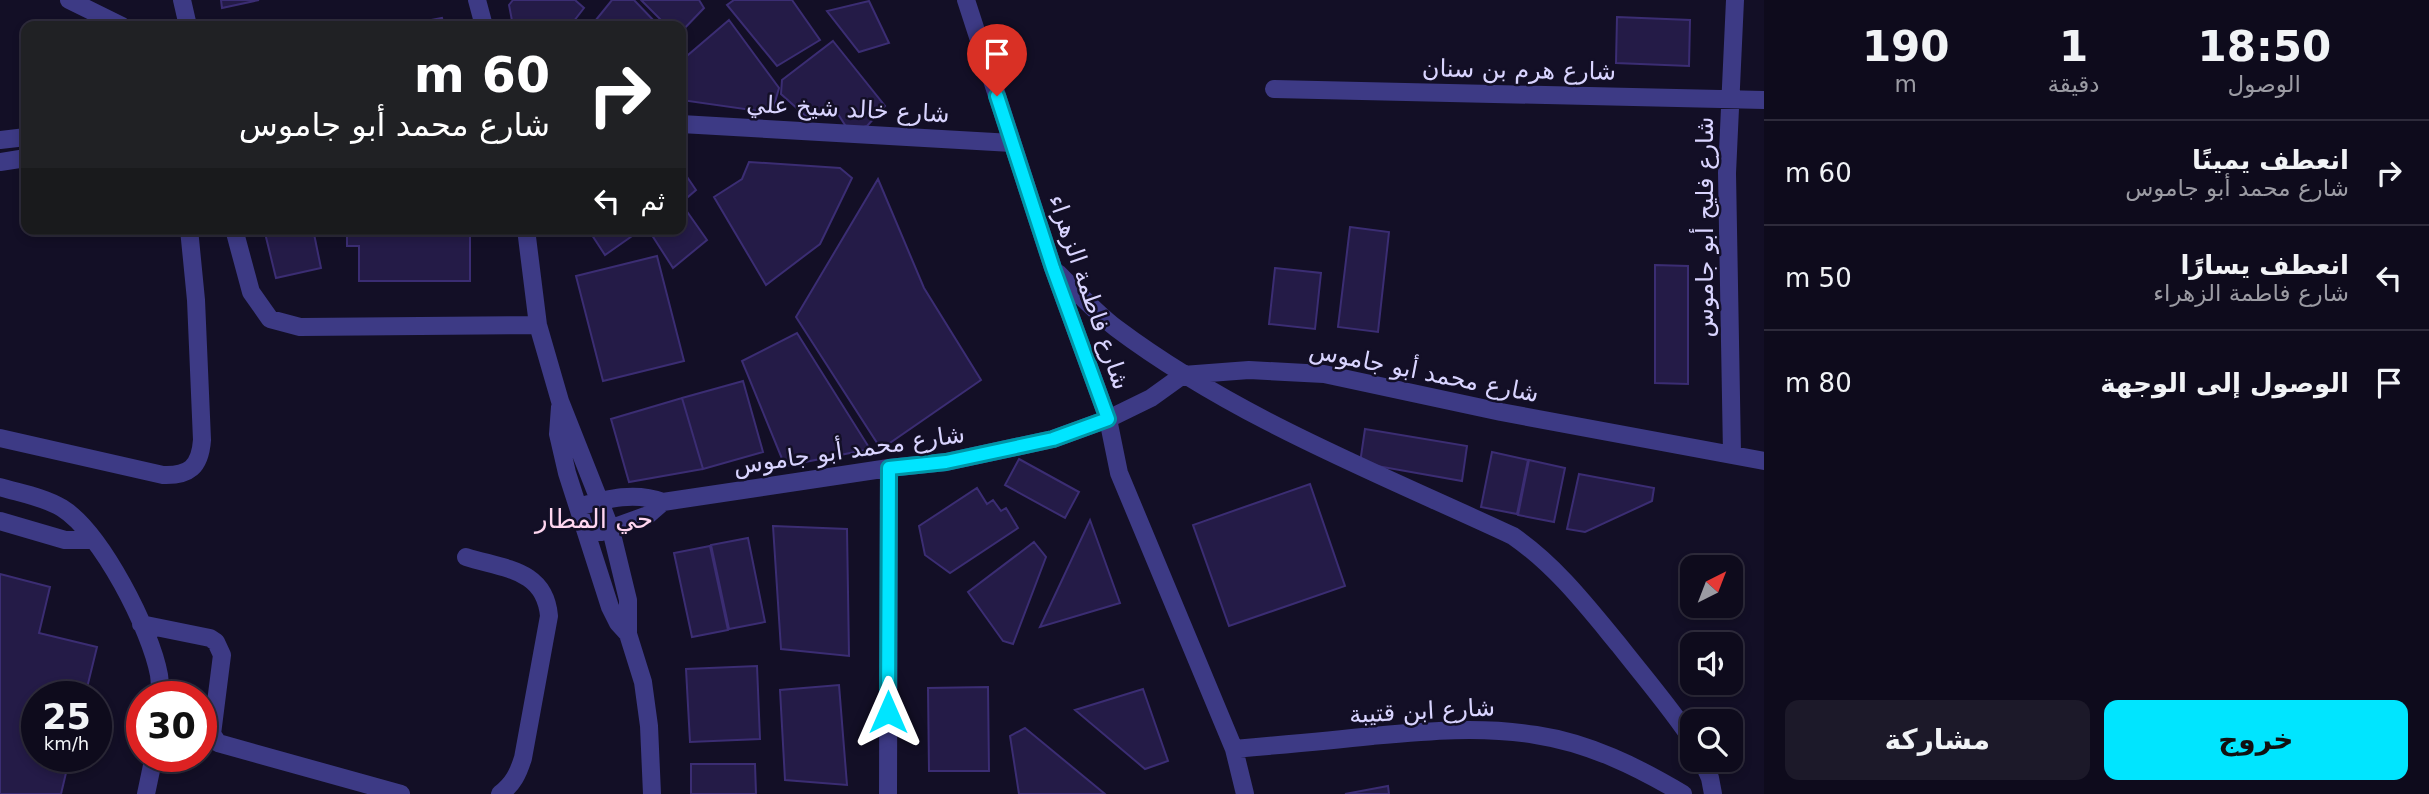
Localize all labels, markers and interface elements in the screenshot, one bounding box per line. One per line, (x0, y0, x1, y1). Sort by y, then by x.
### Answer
text: 190 (1862, 22, 1950, 71)
text: 1 (2059, 22, 2088, 71)
text: 18:50 (2197, 22, 2331, 71)
pin (967, 24, 1027, 96)
icon: arrive (978, 35, 1016, 73)
text: 60 m (414, 47, 550, 104)
icon: right (574, 49, 665, 140)
street label: شارع هرم بن سنان (1422, 54, 1616, 86)
text: m (1895, 71, 1917, 97)
text: دقيقة (2047, 71, 2100, 97)
text: الوصول (2228, 71, 2301, 97)
street label: شارع خالد شيخ علي (746, 90, 950, 128)
text: شارع محمد أبو جاموس (239, 106, 550, 144)
street label: شارع فليح أبو جاموس (1689, 117, 1719, 337)
text: انعطف يمينًا (2192, 145, 2349, 175)
icon: right (2370, 154, 2408, 192)
text: 60 m (1785, 158, 1852, 188)
text: شارع محمد أبو جاموس (2125, 175, 2349, 201)
icon: left (588, 182, 626, 220)
text: ثم (640, 186, 665, 216)
street label: شارع فاطمة الزهراء (1043, 191, 1135, 393)
text: انعطف يسارًا (2180, 250, 2349, 280)
icon: left (2370, 259, 2408, 297)
text: 50 m (1785, 263, 1852, 293)
text: شارع فاطمة الزهراء (2153, 280, 2349, 306)
street label: شارع محمد أبو جاموس (1307, 334, 1542, 408)
icon: arrive (2370, 364, 2408, 402)
text: 80 m (1785, 368, 1852, 398)
text: الوصول إلى الوجهة (2100, 368, 2349, 398)
street label: شارع محمد أبو جاموس (731, 418, 967, 480)
district label: حي المطار (533, 504, 653, 534)
north arrow (1680, 555, 1743, 618)
map controls (1680, 555, 1743, 772)
button: sound (1680, 632, 1743, 695)
position arrow (851, 675, 925, 749)
speed limit sign: 30 (126, 681, 217, 772)
street label: شارع ابن قتيبة (1348, 693, 1496, 729)
text: 25 (42, 697, 91, 737)
button: مشاركة (1785, 700, 2090, 780)
button: خروج (2104, 700, 2408, 780)
button: search (1680, 709, 1743, 772)
text: km/h (44, 733, 89, 754)

